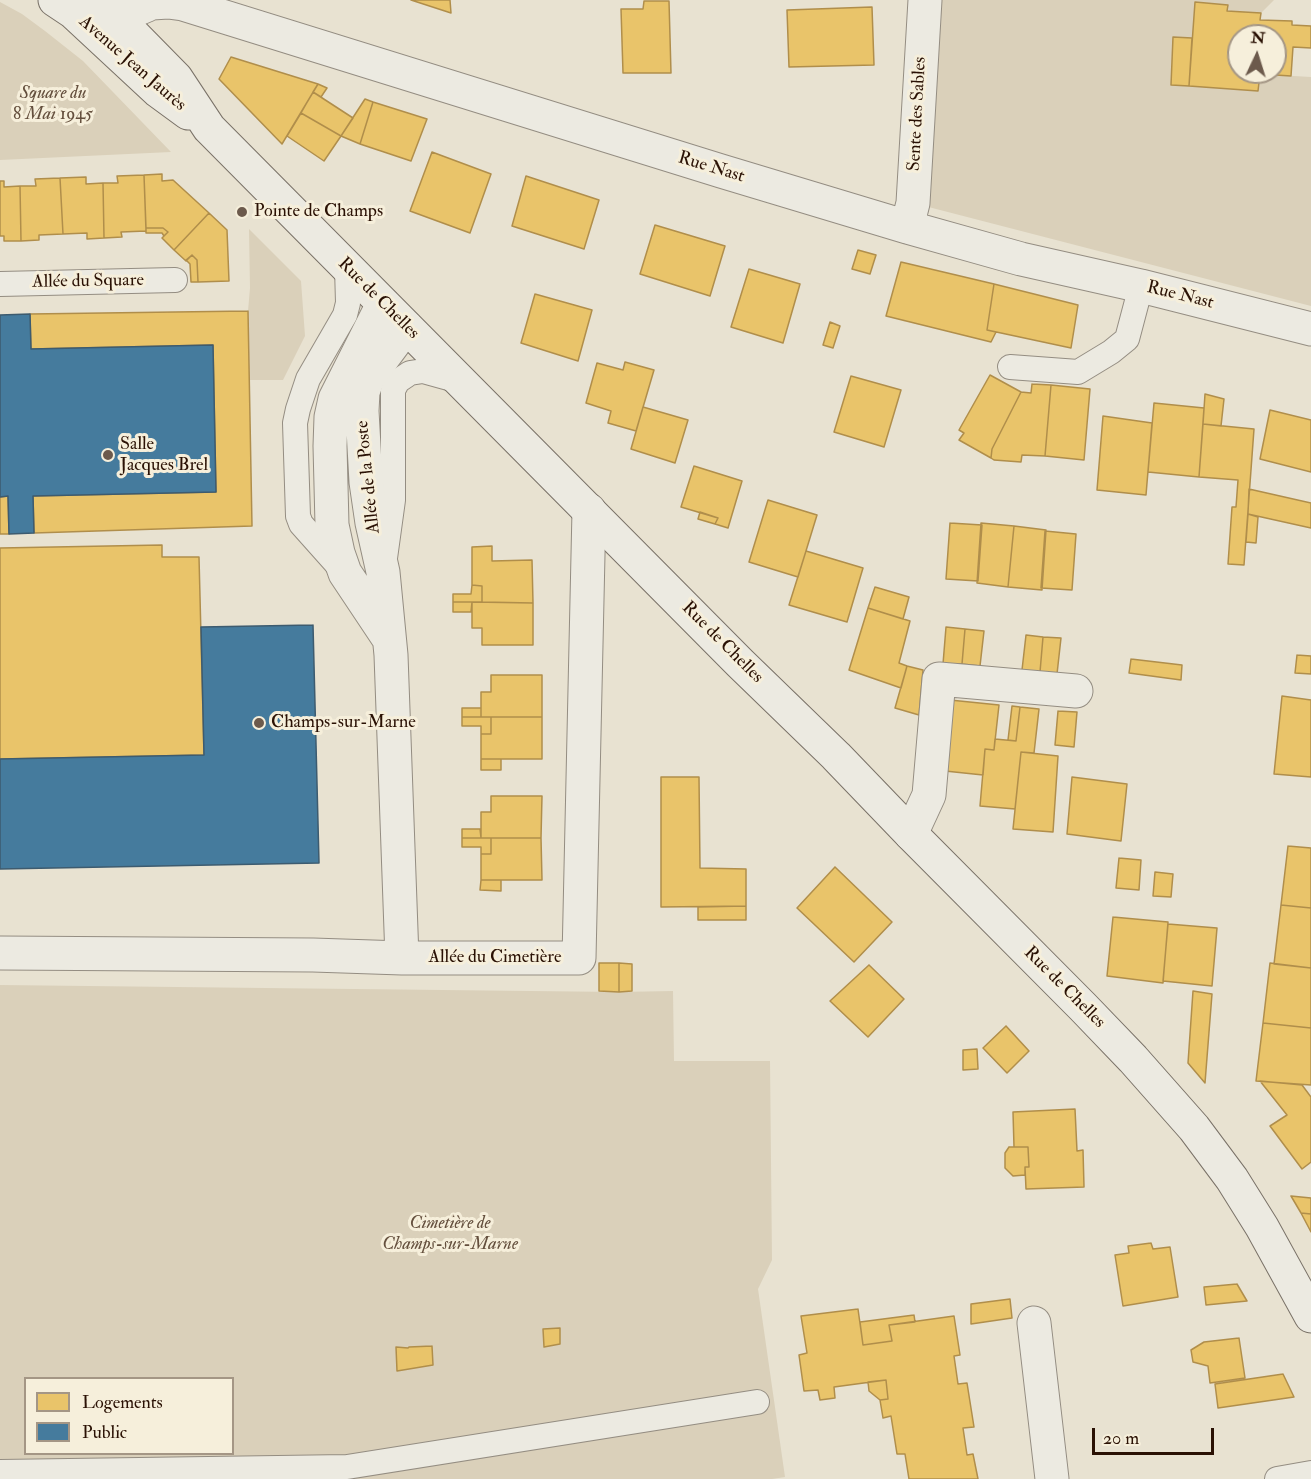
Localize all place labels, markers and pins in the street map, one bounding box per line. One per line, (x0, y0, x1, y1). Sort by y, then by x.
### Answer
place label: Pointe de Champs (254, 201, 383, 223)
marker: Pointe de Champs (235, 205, 249, 219)
place label: Salle Jacques Brel (120, 434, 208, 476)
marker: Salle Jacques Brel (101, 448, 115, 462)
place label: Champs-sur-Marne (271, 712, 416, 734)
marker: Champs-sur-Marne (252, 716, 266, 730)

